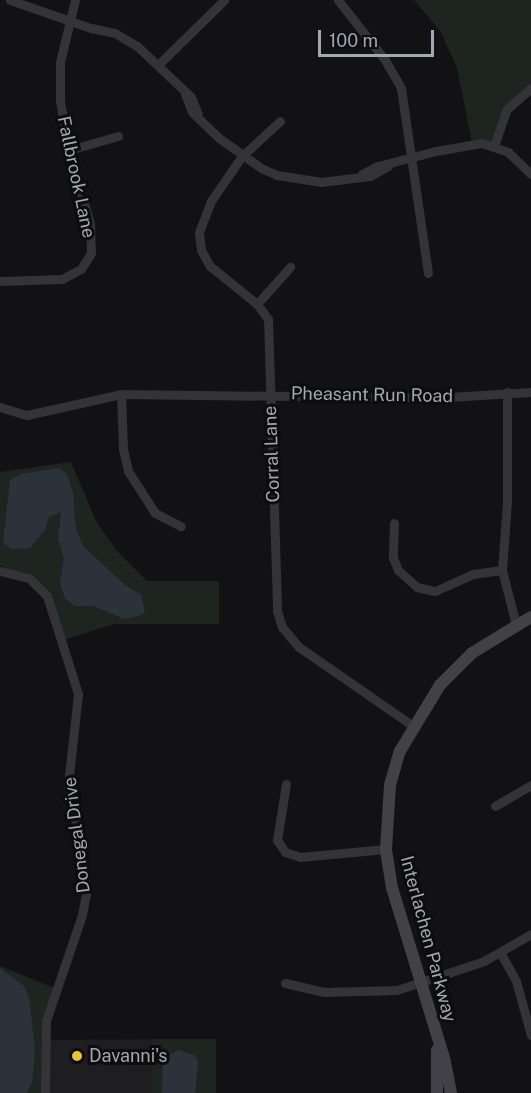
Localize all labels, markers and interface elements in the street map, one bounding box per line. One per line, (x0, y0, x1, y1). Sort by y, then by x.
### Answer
scale bar (321, 18, 436, 56)
text: 100 m (329, 30, 378, 51)
street label: Fallbrook Lane (53, 114, 99, 240)
street label: Pheasant Run Road (291, 383, 453, 407)
street label: Corral Lane (260, 405, 284, 503)
street label: Donegal Drive (59, 776, 95, 894)
street label: Interlachen Parkway (395, 854, 461, 1024)
place label: Davanni's (89, 1045, 167, 1067)
marker: Davanni's (70, 1049, 84, 1063)

